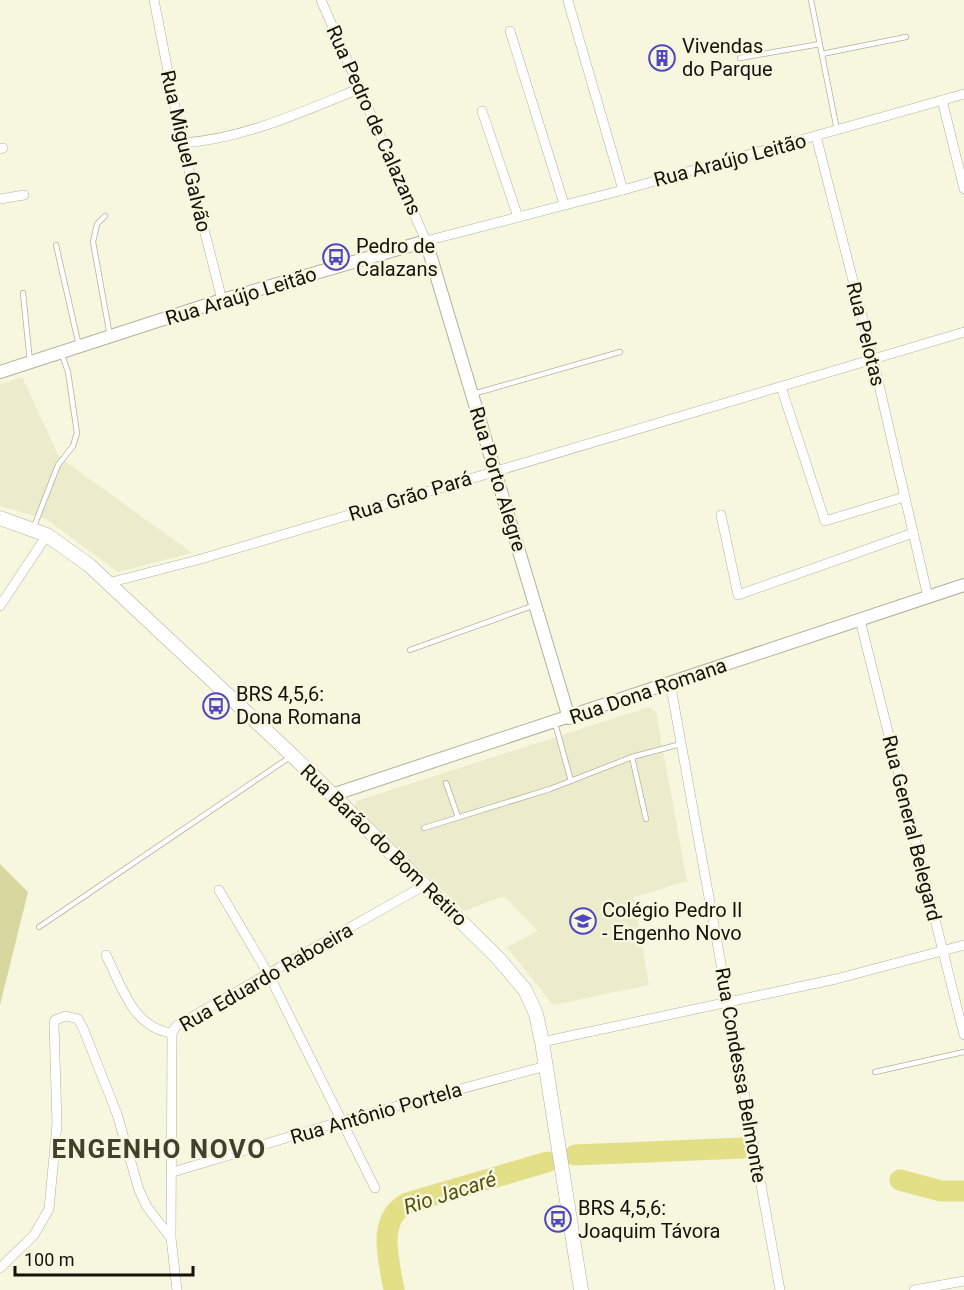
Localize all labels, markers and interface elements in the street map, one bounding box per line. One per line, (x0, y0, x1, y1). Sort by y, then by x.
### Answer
street label: Rua Pedro de Calazans (321, 21, 427, 219)
place label: Vivendas do Parque (682, 34, 773, 81)
building icon: Vivendas do Parque (647, 43, 677, 73)
street label: Rua Miguel Galvão (156, 68, 216, 234)
street label: Rua Araújo Leitão (651, 128, 809, 192)
place label: Pedro de Calazans (356, 234, 438, 281)
bus stop icon: Pedro de Calazans (321, 242, 351, 272)
street label: Rua Araújo Leitão (163, 262, 319, 330)
street label: Rua Pelotas (841, 280, 891, 388)
street label: Rua Porto Alegre (465, 404, 531, 554)
street label: Rua Grão Pará (346, 466, 474, 526)
street label: Rua Dona Romana (566, 653, 730, 729)
place label: BRS 4,5,6: Dona Romana (236, 682, 362, 729)
bus stop icon: BRS 4,5,6: Dona Romana (201, 691, 231, 721)
street label: Rua General Belegard (877, 733, 947, 923)
street label: Rua Barão do Bom Retiro (296, 759, 472, 931)
place label: Colégio Pedro II - Engenho Novo (602, 898, 743, 945)
school or university icon: Colégio Pedro II - Engenho Novo (568, 906, 598, 936)
street label: Rua Eduardo Raboeira (175, 918, 357, 1036)
street label: Rua Condessa Belmonte (710, 966, 772, 1184)
street label: Rua Antônio Portela (287, 1077, 465, 1149)
district label: ENGENHO NOVO (51, 1134, 267, 1164)
water label: Rio Jacaré (401, 1167, 499, 1219)
place label: BRS 4,5,6: Joaquim Távora (578, 1196, 720, 1243)
bus stop icon: BRS 4,5,6: Joaquim Távora (543, 1204, 573, 1234)
scale bar (15, 1239, 194, 1277)
text: 100 m (24, 1249, 75, 1270)

